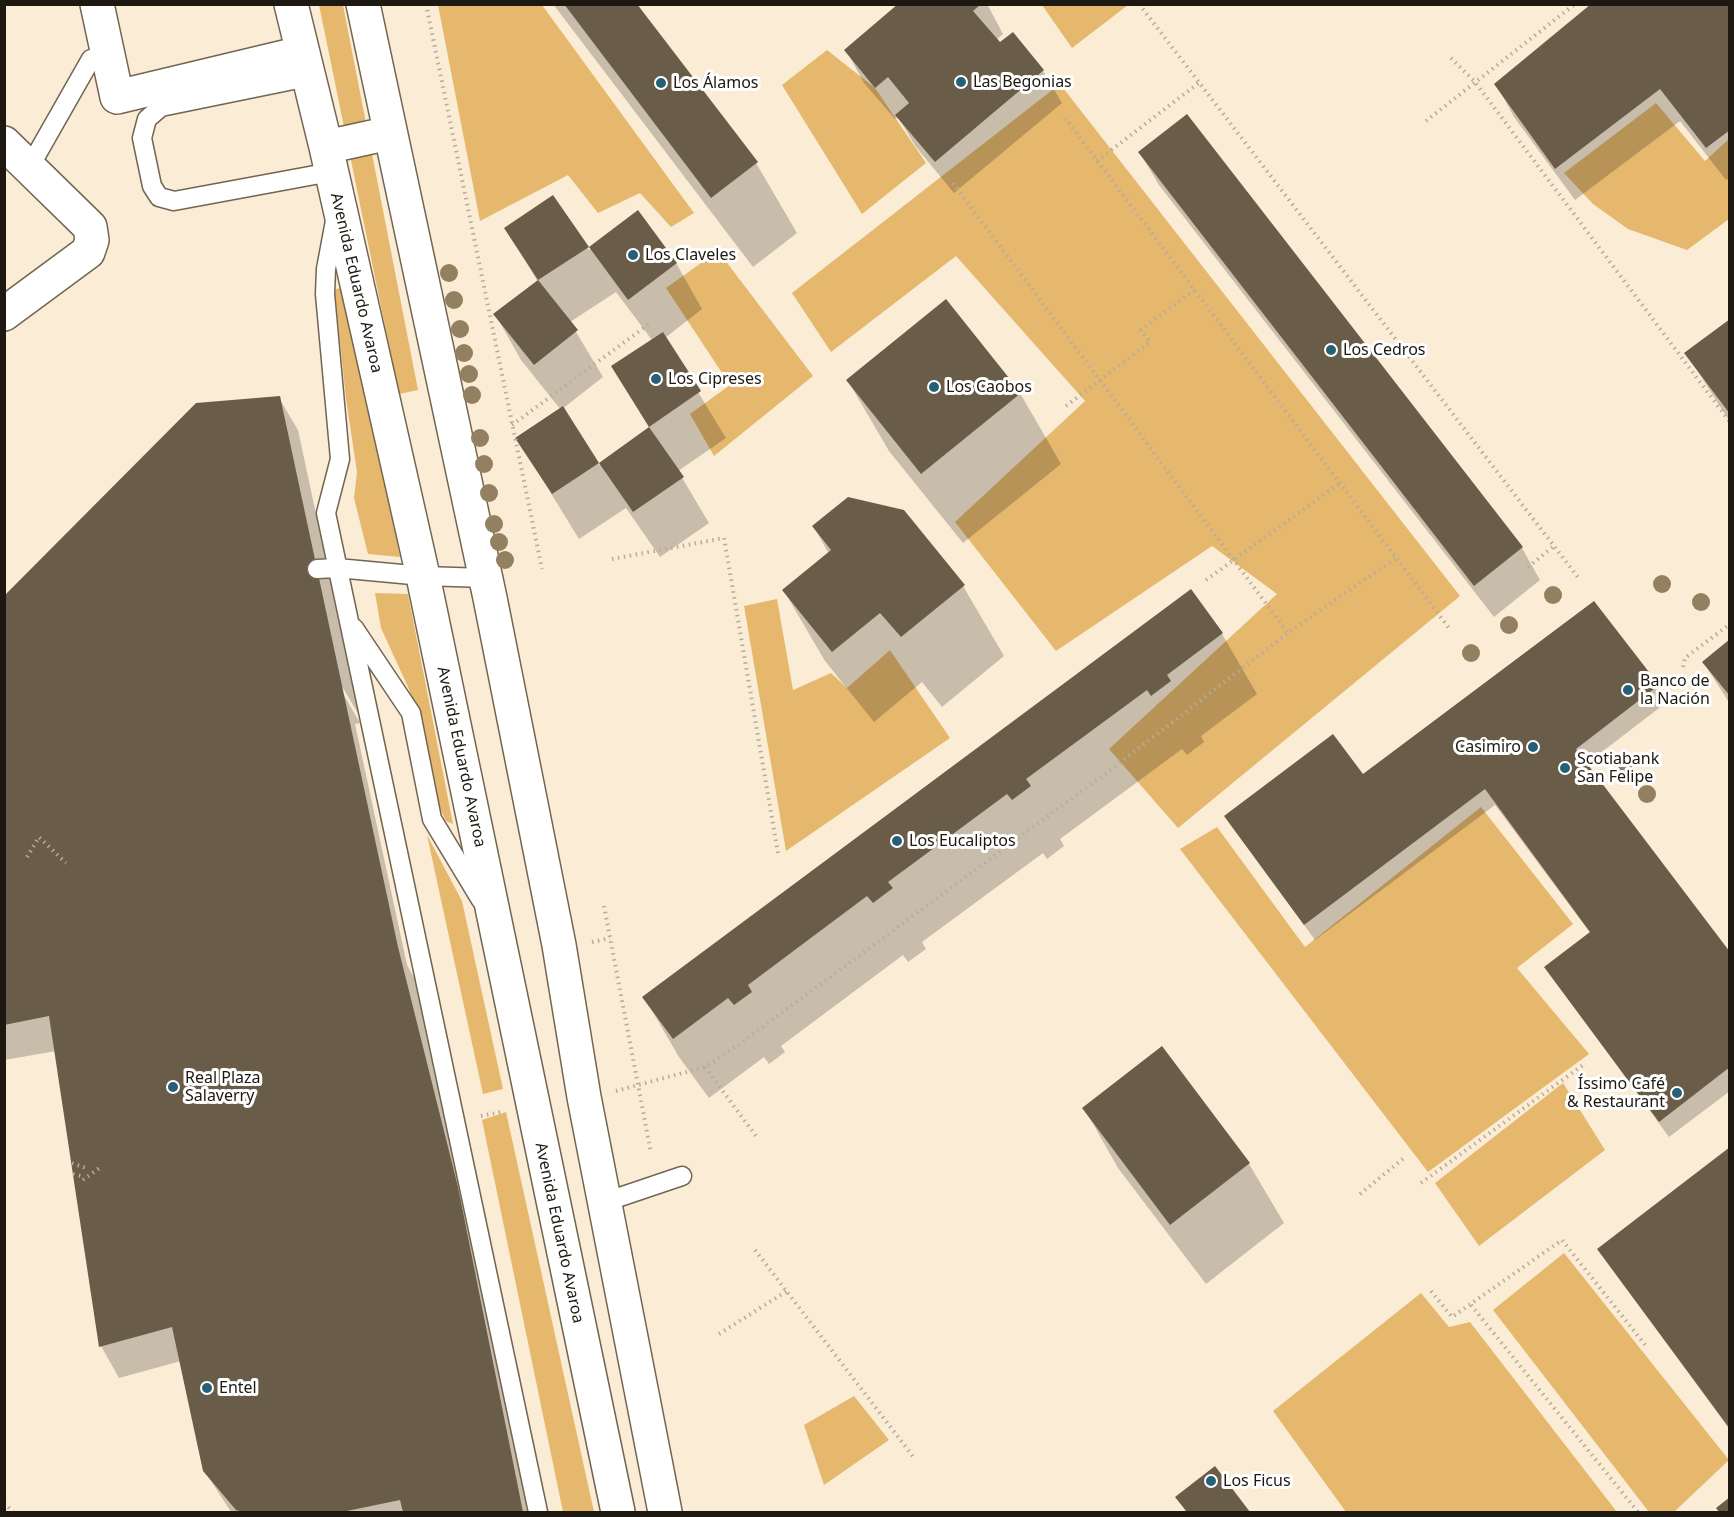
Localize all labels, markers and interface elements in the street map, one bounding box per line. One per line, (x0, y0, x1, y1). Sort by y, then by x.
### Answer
place label: Las Begonias (973, 72, 1072, 92)
place label: Los Álamos (673, 73, 759, 93)
marker: Las Begonias (954, 75, 968, 89)
marker: Los Álamos (654, 76, 668, 90)
street label: Avenida Eduardo Avaroa (326, 191, 386, 375)
place label: Los Claveles (645, 245, 736, 265)
marker: Los Claveles (626, 248, 640, 262)
place label: Los Cedros (1343, 340, 1425, 360)
marker: Los Cedros (1324, 343, 1338, 357)
place label: Los Cipreses (668, 369, 762, 389)
marker: Los Cipreses (649, 372, 663, 386)
place label: Los Caobos (946, 377, 1032, 397)
marker: Los Caobos (927, 380, 941, 394)
street label: Avenida Eduardo Avaroa (432, 665, 490, 849)
place label: Banco de la Nación (1640, 671, 1710, 709)
marker: Banco de la Nación (1621, 683, 1635, 697)
place label: Casimiro (1455, 737, 1521, 757)
marker: Casimiro (1526, 740, 1540, 754)
place label: Scotiabank San Felipe (1577, 749, 1659, 787)
marker: Scotiabank San Felipe (1558, 761, 1572, 775)
place label: Los Eucaliptos (909, 831, 1016, 851)
marker: Los Eucaliptos (890, 834, 904, 848)
place label: Real Plaza Salaverry (185, 1068, 261, 1106)
place label: Íssimo Café & Restaurant (1567, 1074, 1665, 1112)
marker: Real Plaza Salaverry (166, 1080, 180, 1094)
marker: Íssimo Café & Restaurant (1670, 1086, 1684, 1100)
street label: Avenida Eduardo Avaroa (530, 1141, 588, 1325)
place label: Entel (219, 1378, 257, 1398)
marker: Entel (200, 1381, 214, 1395)
place label: Los Ficus (1223, 1471, 1291, 1491)
marker: Los Ficus (1204, 1474, 1218, 1488)

